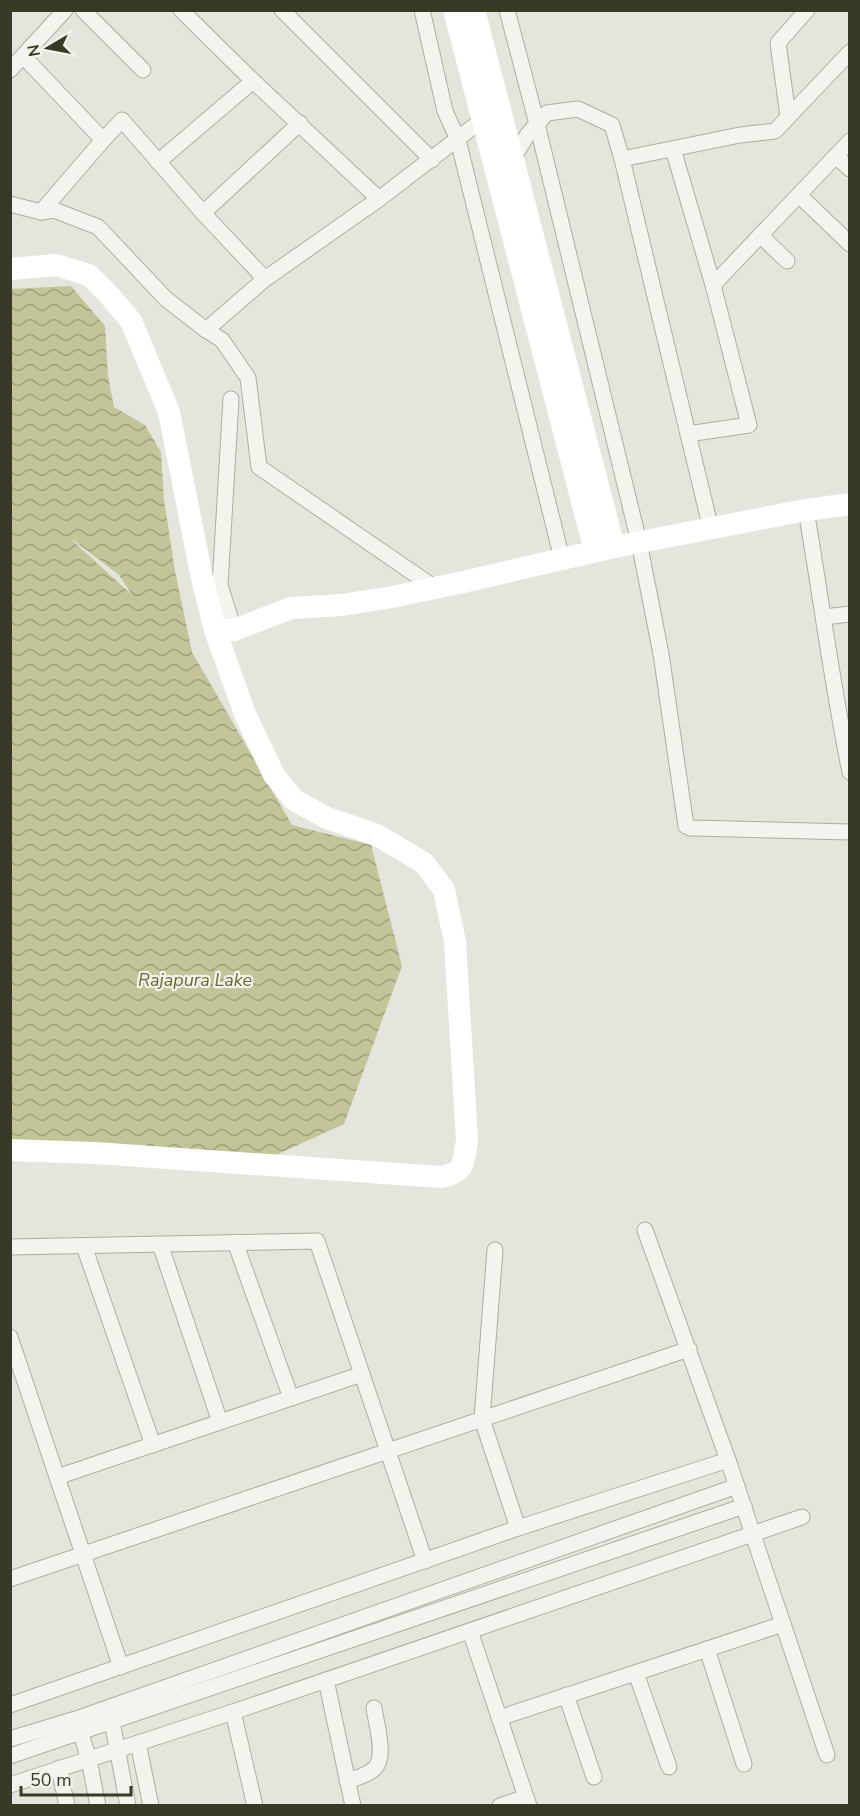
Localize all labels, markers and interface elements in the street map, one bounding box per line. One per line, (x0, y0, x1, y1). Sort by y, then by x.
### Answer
north arrow (18, 18, 78, 78)
text: N (22, 43, 46, 58)
water label: Rajapura Lake (138, 968, 252, 992)
scale bar (21, 1759, 130, 1797)
text: 50 m (30, 1768, 72, 1792)

